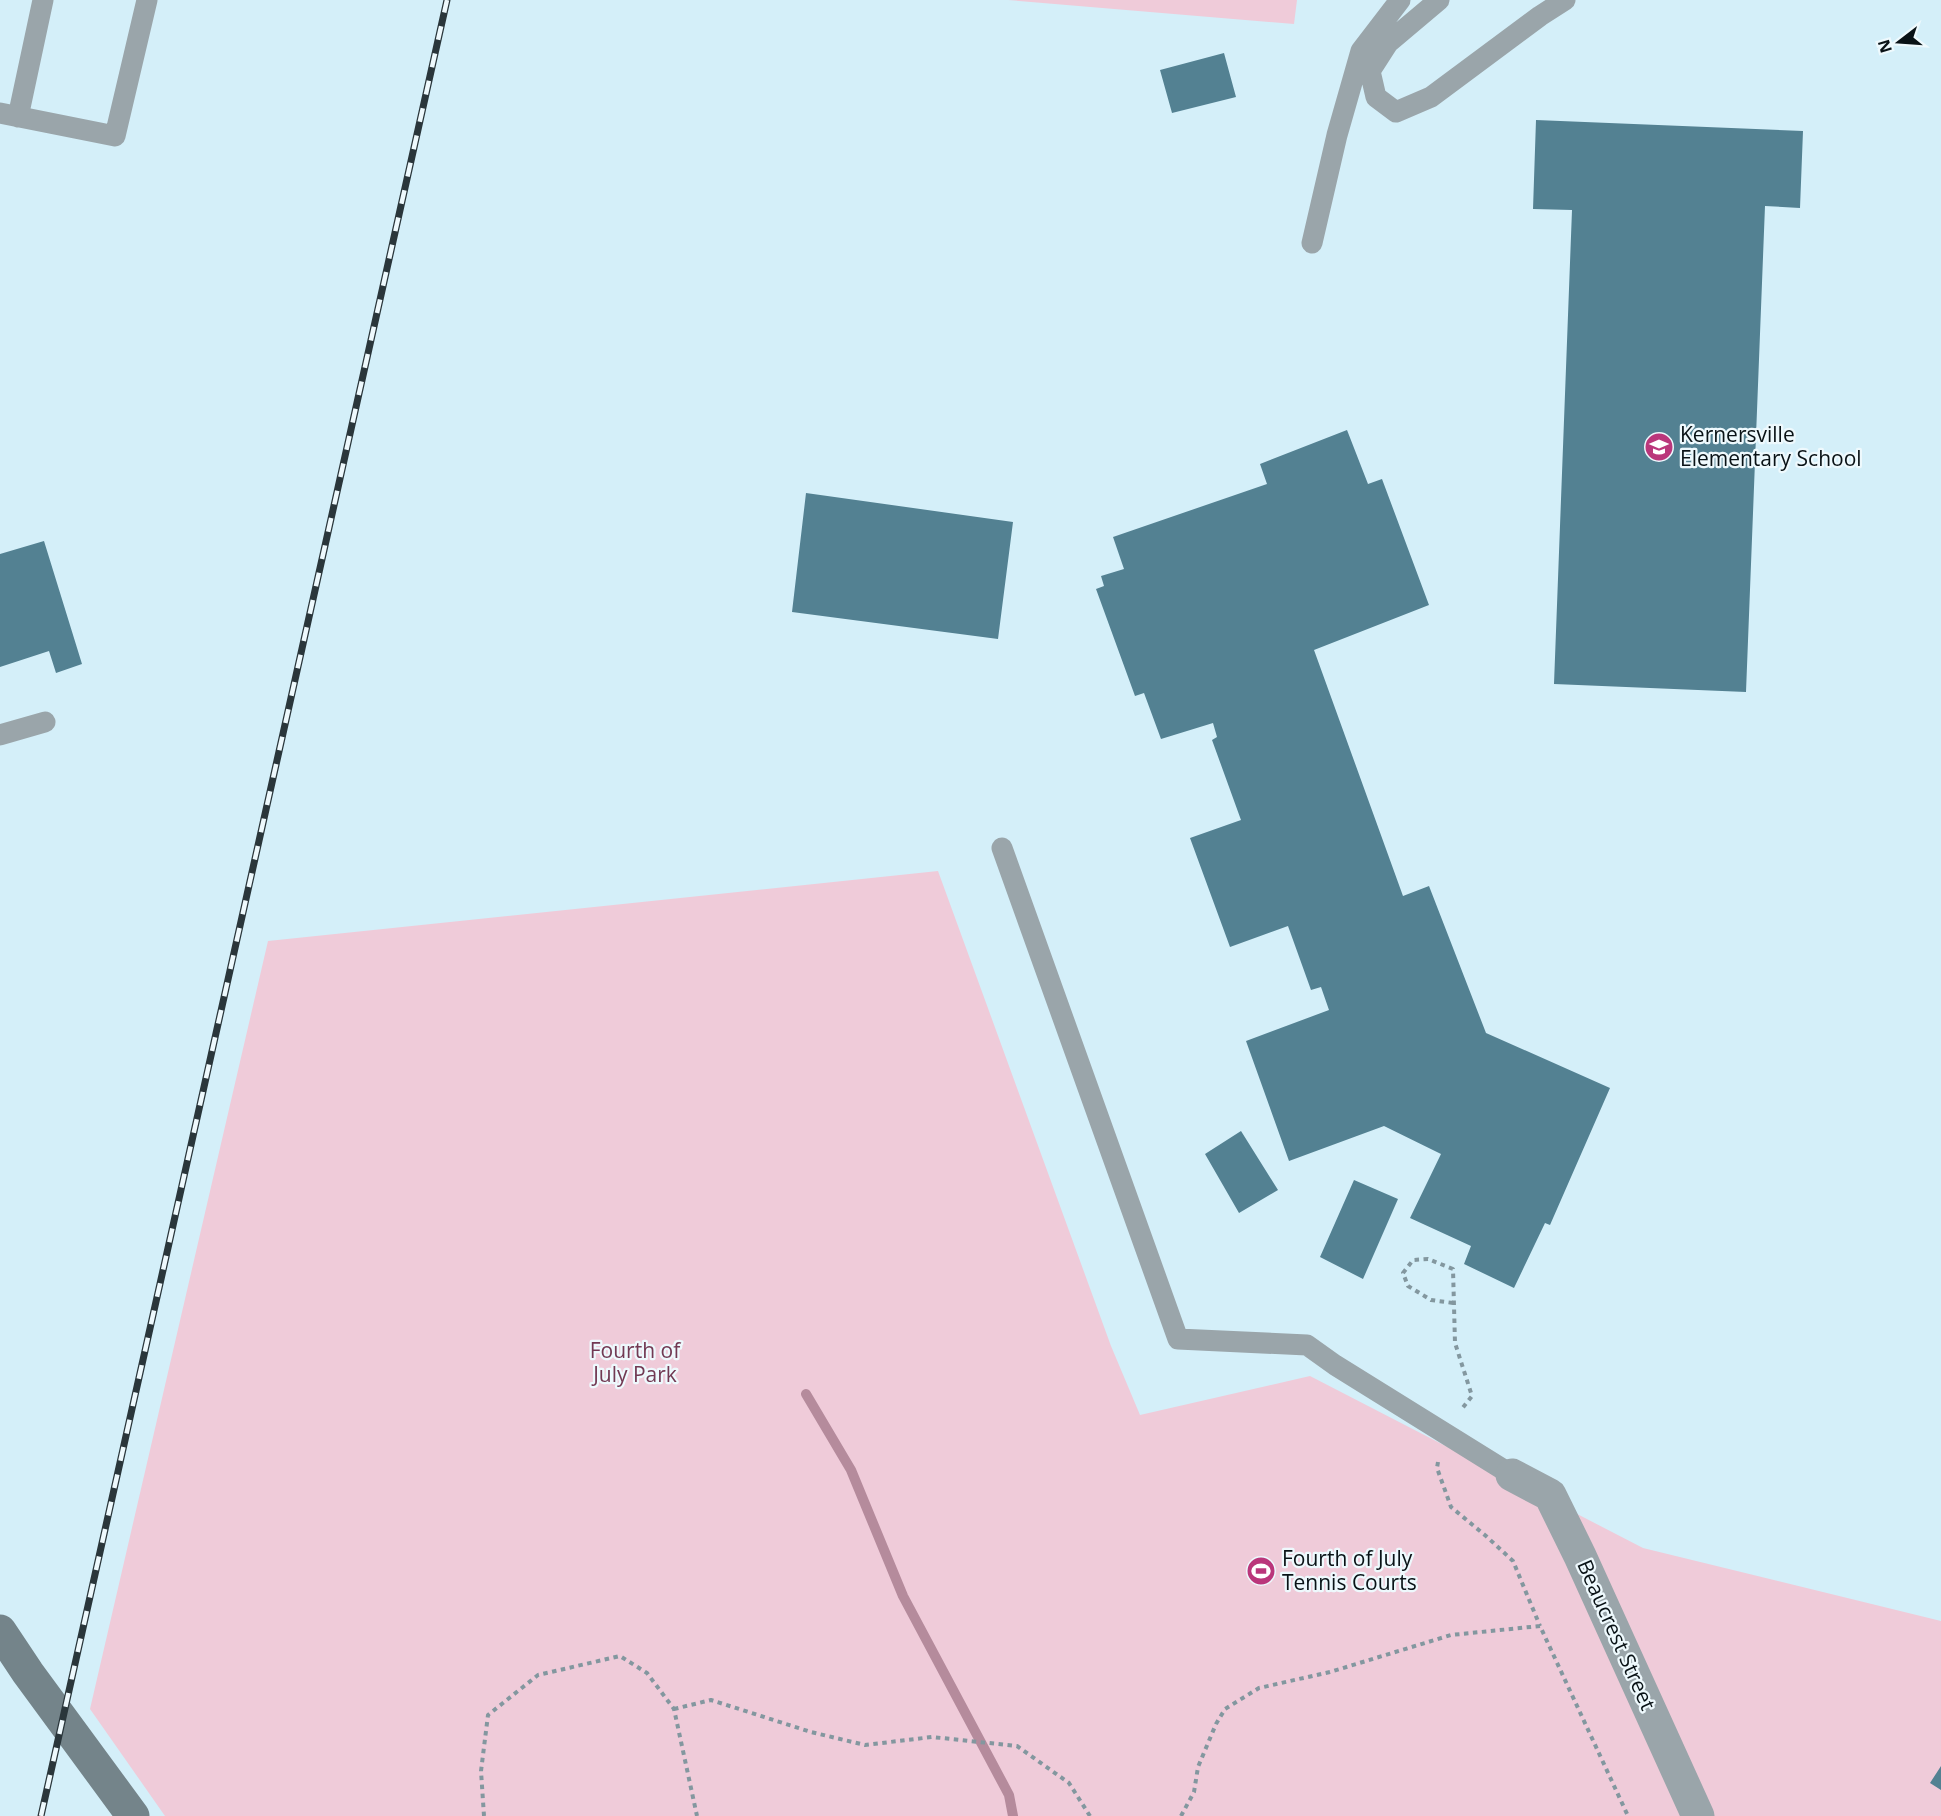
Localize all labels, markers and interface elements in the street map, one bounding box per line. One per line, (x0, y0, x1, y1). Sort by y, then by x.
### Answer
north arrow (1869, 12, 1929, 72)
text: N (1872, 37, 1897, 56)
place label: Kernersville Elementary School (1680, 420, 1862, 472)
school or university icon: Kernersville Elementary School (1643, 431, 1675, 463)
park label: Fourth of July Park (590, 1336, 682, 1388)
place label: Fourth of July Tennis Courts (1282, 1544, 1417, 1596)
sports icon: Fourth of July Tennis Courts (1245, 1555, 1277, 1587)
street label: Beaucrest Street (1571, 1555, 1663, 1714)

